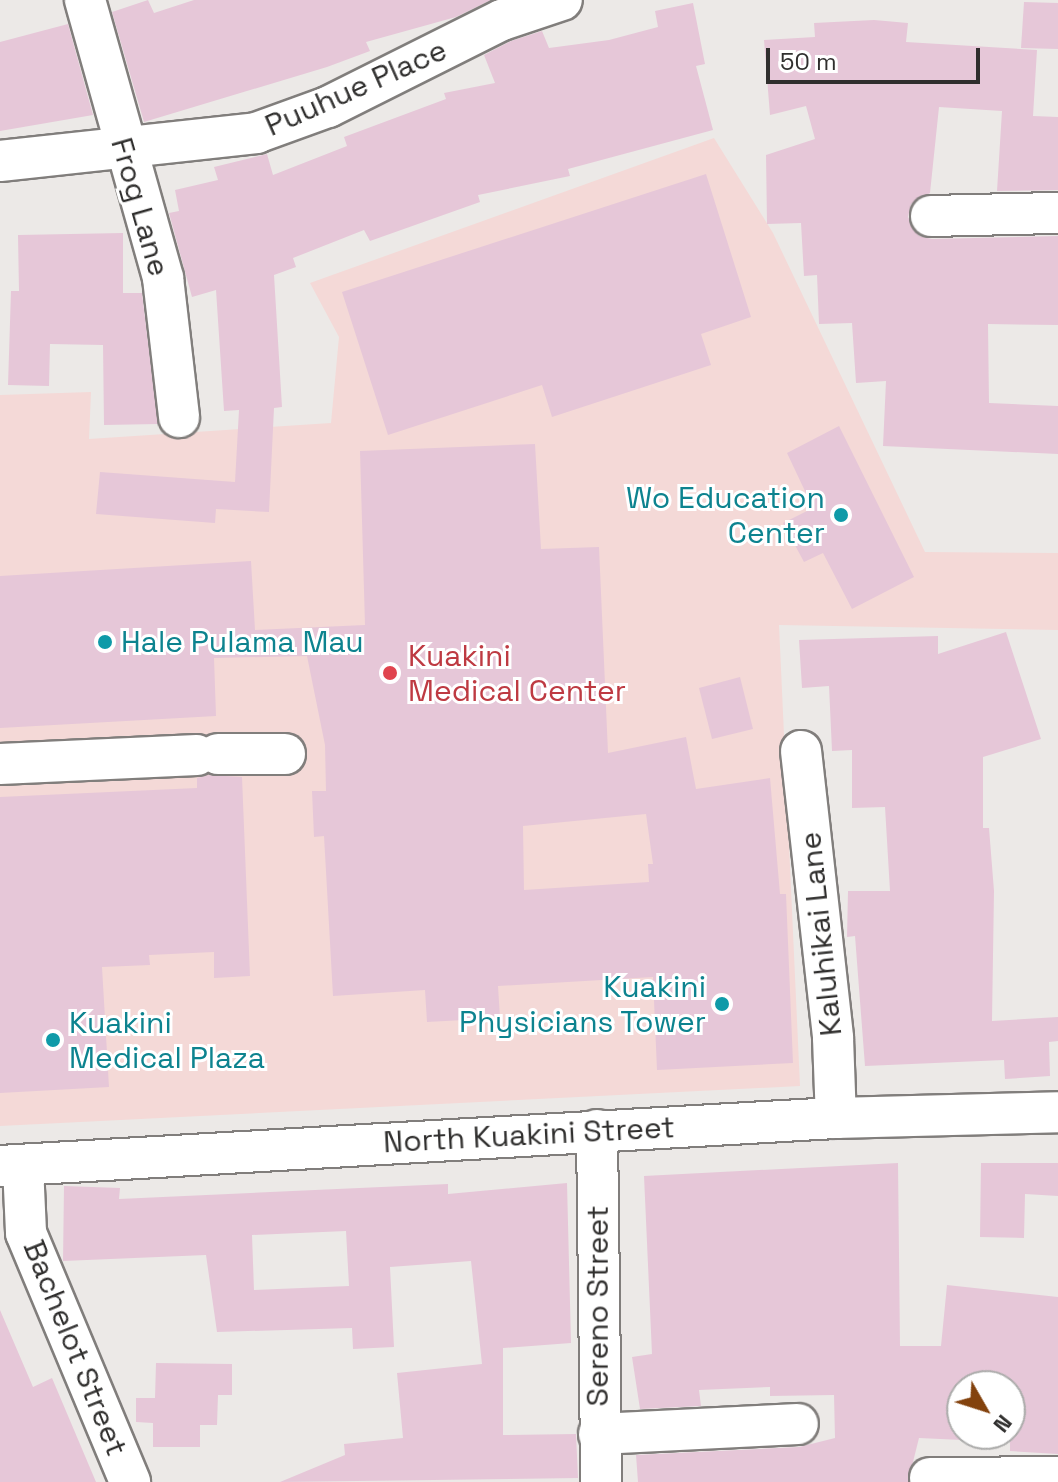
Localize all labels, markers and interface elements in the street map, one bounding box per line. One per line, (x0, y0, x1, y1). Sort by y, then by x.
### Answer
street label: Puuhue Place (260, 32, 452, 144)
scale bar (770, 32, 984, 82)
text: 50 m (780, 46, 837, 77)
street label: Frog Lane (103, 134, 177, 280)
place label: Wo Education Center (626, 480, 825, 550)
marker: Wo Education Center (832, 506, 850, 524)
place label: Hale Pulama Mau (121, 624, 364, 660)
marker: Hale Pulama Mau (96, 633, 114, 651)
place label: Kuakini Medical Center (408, 638, 626, 708)
marker: Kuakini Medical Center (379, 662, 401, 684)
street label: Kaluhikai Lane (792, 830, 850, 1038)
place label: Kuakini Physicians Tower (458, 969, 706, 1040)
marker: Kuakini Physicians Tower (713, 995, 731, 1013)
place label: Kuakini Medical Plaza (69, 1005, 265, 1076)
marker: Kuakini Medical Plaza (44, 1031, 62, 1049)
street label: North Kuakini Street (382, 1109, 676, 1161)
street label: Sereno Street (580, 1205, 616, 1407)
street label: Bachelot Street (15, 1235, 135, 1461)
north arrow (946, 1370, 1026, 1450)
text: N (988, 1409, 1019, 1438)

